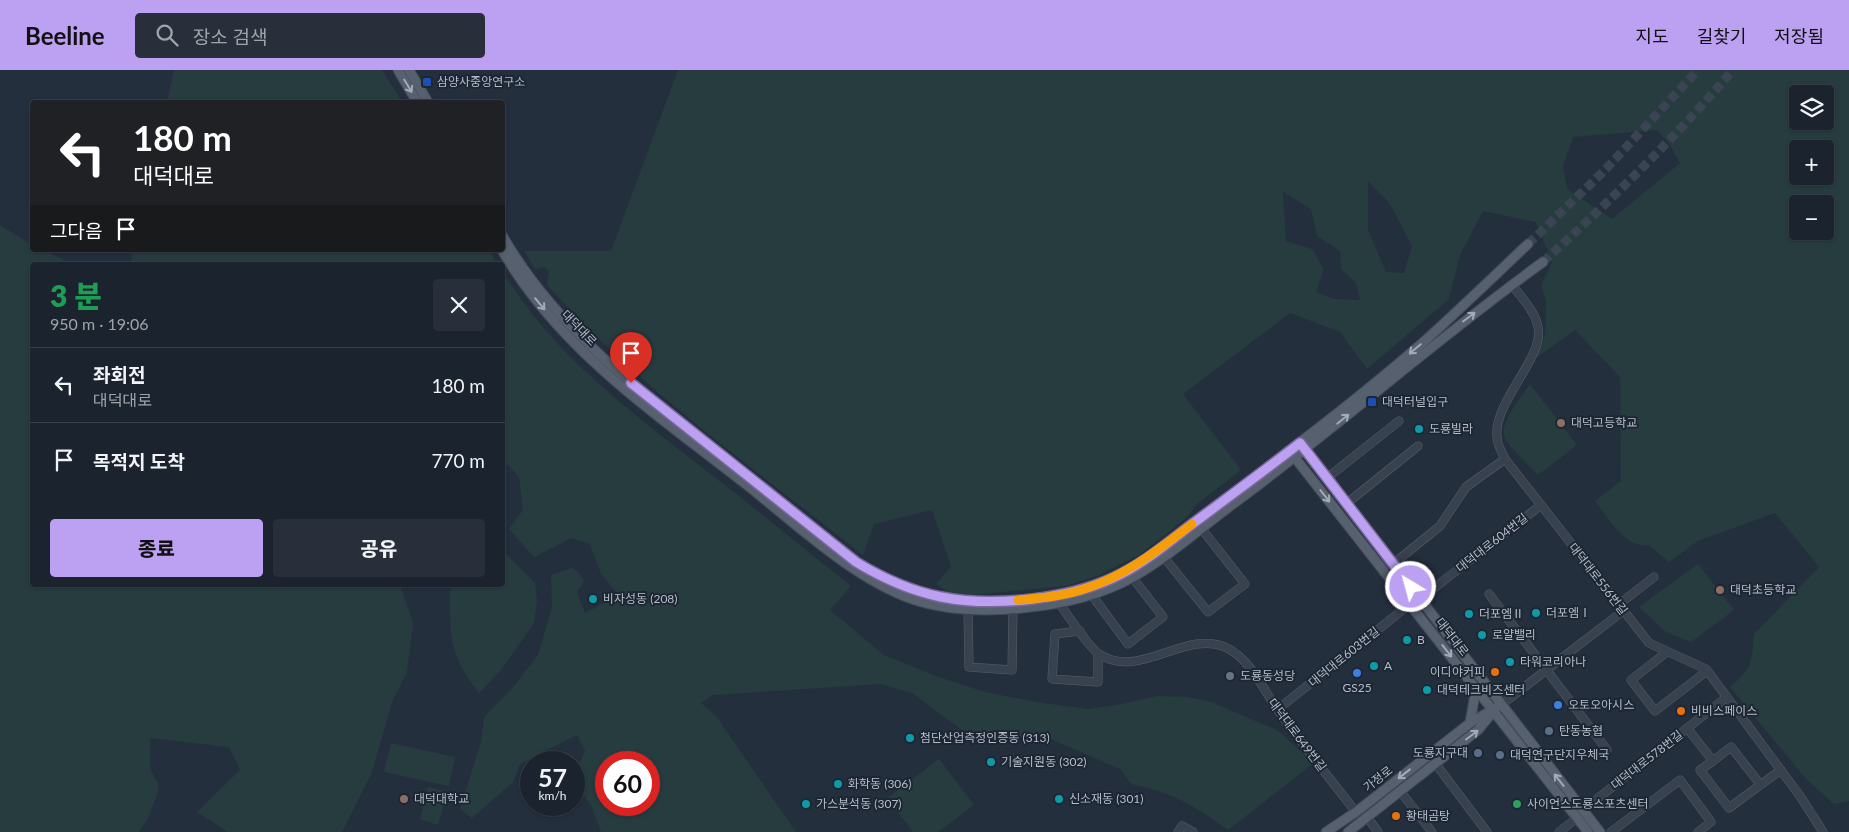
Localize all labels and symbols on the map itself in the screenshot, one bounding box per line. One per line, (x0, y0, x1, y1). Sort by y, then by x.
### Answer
place label: 삼양사중앙연구소 (437, 74, 525, 89)
marker: 삼양사중앙연구소 (421, 76, 433, 88)
one-way arrow (403, 79, 413, 93)
one-way arrow (535, 297, 546, 310)
street label: 대덕대로 (559, 307, 600, 349)
one-way arrow (1462, 311, 1475, 322)
pin (610, 332, 652, 383)
one-way arrow (1409, 343, 1422, 355)
place label: 대덕터널입구 (1382, 394, 1448, 409)
marker: 대덕터널입구 (1366, 396, 1378, 408)
one-way arrow (1336, 414, 1349, 425)
place label: 대덕고등학교 (1571, 415, 1637, 430)
marker: 대덕고등학교 (1555, 417, 1567, 429)
place label: 도룡빌라 (1429, 421, 1473, 436)
marker: 도룡빌라 (1413, 423, 1425, 435)
one-way arrow (1320, 489, 1331, 502)
street label: 대덕대로604번길 (1453, 510, 1531, 575)
street label: 대덕대로556번길 (1566, 540, 1631, 618)
position arrow (1384, 560, 1436, 612)
place label: 대덕초등학교 (1730, 582, 1796, 597)
marker: 대덕초등학교 (1714, 584, 1726, 596)
place label: 비자성동 (208) (603, 591, 678, 606)
marker: 비자성동 (208) (587, 593, 599, 605)
place label: 더포엠Ⅰ (1546, 605, 1591, 620)
place label: 더포엠Ⅱ (1479, 606, 1524, 621)
marker: 더포엠Ⅰ (1530, 607, 1542, 619)
marker: 더포엠Ⅱ (1463, 608, 1475, 620)
street label: 대덕대로 (1433, 615, 1472, 659)
street label: 대덕대로603번길 (1305, 623, 1382, 690)
place label: 로얄밸리 (1492, 627, 1536, 642)
marker: 로얄밸리 (1476, 629, 1488, 641)
place label: B (1417, 632, 1425, 647)
marker: B (1401, 634, 1413, 646)
one-way arrow (1442, 645, 1453, 658)
place label: 타워코리아나 (1520, 654, 1586, 669)
marker: 타워코리아나 (1504, 656, 1516, 668)
place label: A (1384, 658, 1393, 673)
marker: A (1368, 660, 1380, 672)
place label: 이디야커피 (1430, 664, 1485, 679)
marker: 이디야커피 (1489, 666, 1501, 678)
marker: GS25 (1351, 667, 1363, 679)
place label: 도룡동성당 (1240, 668, 1295, 683)
marker: 도룡동성당 (1224, 670, 1236, 682)
place label: GS25 (1342, 680, 1372, 695)
place label: 대덕테크비즈센터 (1437, 682, 1525, 697)
marker: 대덕테크비즈센터 (1421, 684, 1433, 696)
street label: 대덕대로649번길 (1265, 695, 1330, 774)
place label: 오토오아시스 (1568, 697, 1634, 712)
marker: 오토오아시스 (1552, 699, 1564, 711)
place label: 비비스페이스 (1691, 703, 1757, 718)
marker: 비비스페이스 (1675, 705, 1687, 717)
place label: 탄동농협 (1559, 723, 1603, 738)
marker: 탄동농협 (1543, 725, 1555, 737)
street label: 대덕대로578번길 (1608, 727, 1686, 792)
place label: 첨단산업측정인증동 (313) (920, 730, 1050, 745)
one-way arrow (1465, 730, 1478, 741)
marker: 첨단산업측정인증동 (313) (904, 732, 916, 744)
place label: 도룡지구대 (1413, 745, 1468, 760)
marker: 도룡지구대 (1472, 747, 1484, 759)
place label: 대덕연구단지우체국 (1510, 747, 1609, 762)
marker: 대덕연구단지우체국 (1494, 749, 1506, 761)
speed limit sign: 60 (595, 751, 660, 816)
place label: 기술지원동 (302) (1001, 754, 1087, 769)
marker: 기술지원동 (302) (985, 756, 997, 768)
street label: 가정로 (1360, 762, 1395, 795)
one-way arrow (1398, 769, 1411, 780)
one-way arrow (1554, 773, 1564, 787)
place label: 화학동 (306) (848, 776, 911, 791)
marker: 화학동 (306) (832, 778, 844, 790)
place label: 대덕대학교 (414, 791, 469, 806)
place label: 신소재동 (301) (1069, 791, 1144, 806)
marker: 대덕대학교 (398, 793, 410, 805)
marker: 신소재동 (301) (1053, 793, 1065, 805)
place label: 가스분석동 (307) (816, 796, 902, 811)
place label: 사이언스도룡스포츠센터 (1527, 796, 1648, 811)
marker: 가스분석동 (307) (800, 798, 812, 810)
marker: 사이언스도룡스포츠센터 (1511, 798, 1523, 810)
place label: 황태곰탕 (1406, 808, 1450, 823)
marker: 황태곰탕 (1390, 810, 1402, 822)

